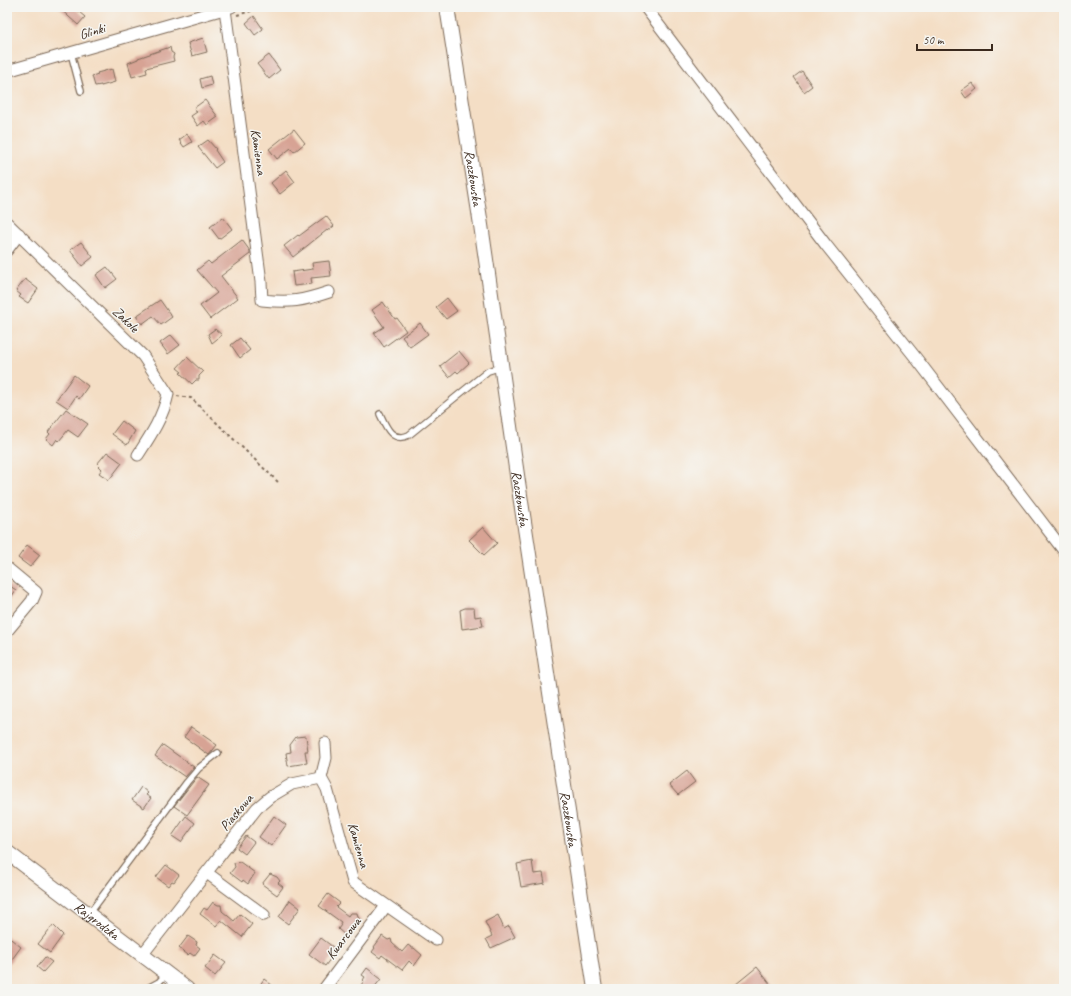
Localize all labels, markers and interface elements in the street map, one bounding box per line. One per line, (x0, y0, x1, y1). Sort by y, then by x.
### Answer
street label: Glinki (77, 19, 109, 43)
scale bar (917, 26, 992, 52)
text: 50 m (923, 32, 945, 48)
street label: Kamienna (247, 128, 270, 177)
street label: Raczkowska (460, 149, 486, 208)
street label: Zakole (109, 303, 143, 337)
street label: Raczkowska (507, 470, 533, 529)
street label: Piaskowa (216, 790, 257, 834)
street label: Raczkowska (556, 790, 581, 849)
street label: Kamienna (344, 821, 373, 871)
street label: Rajgrodzka (71, 898, 124, 944)
street label: Kwarcowa (322, 913, 365, 963)

